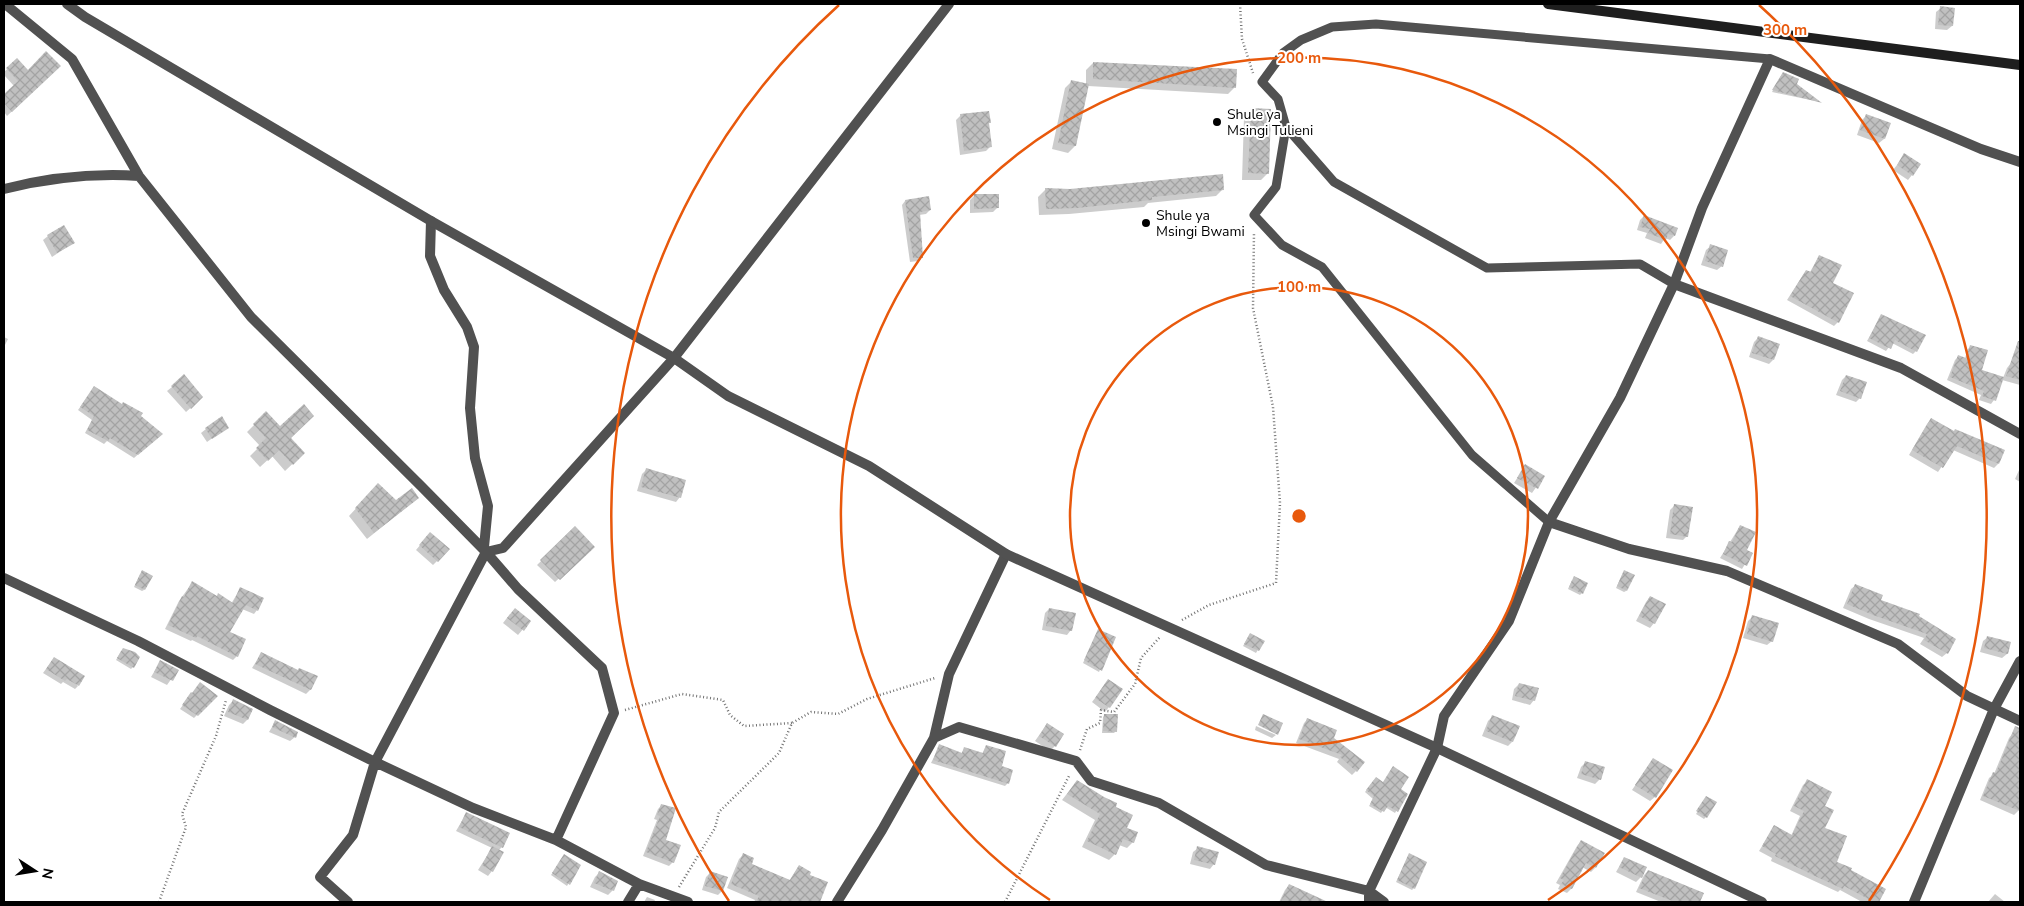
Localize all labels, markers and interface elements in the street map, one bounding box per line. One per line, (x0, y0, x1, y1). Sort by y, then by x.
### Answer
text: 300 m (1763, 20, 1807, 40)
text: 200 m (1277, 48, 1321, 68)
place label: Shule ya Msingi Tulieni (1227, 105, 1313, 140)
marker: Shule ya Msingi Tulieni (1211, 116, 1223, 128)
place label: Shule ya Msingi Bwami (1156, 206, 1245, 241)
marker: Shule ya Msingi Bwami (1140, 217, 1152, 229)
text: 100 m (1277, 277, 1321, 297)
centre of rings (1290, 507, 1308, 525)
north arrow (10, 846, 60, 896)
text: N (37, 866, 58, 881)

